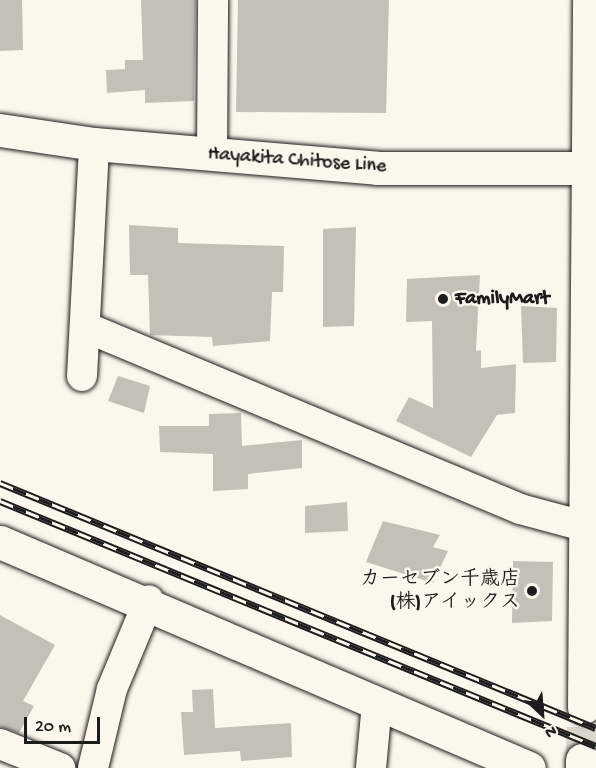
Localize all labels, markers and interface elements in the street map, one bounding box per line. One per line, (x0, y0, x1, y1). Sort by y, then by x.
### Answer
street label: Hayakita Chitose Line (207, 143, 387, 179)
place label: FamilyMart (455, 287, 549, 311)
marker: FamilyMart (436, 292, 450, 306)
place label: カーセブン千歳店 (株)アイックス (360, 568, 520, 615)
marker: カーセブン千歳店 (株)アイックス (525, 584, 539, 598)
north arrow (512, 684, 572, 744)
scale bar (27, 705, 104, 743)
text: 20 m (35, 717, 71, 738)
text: N (541, 720, 559, 741)

